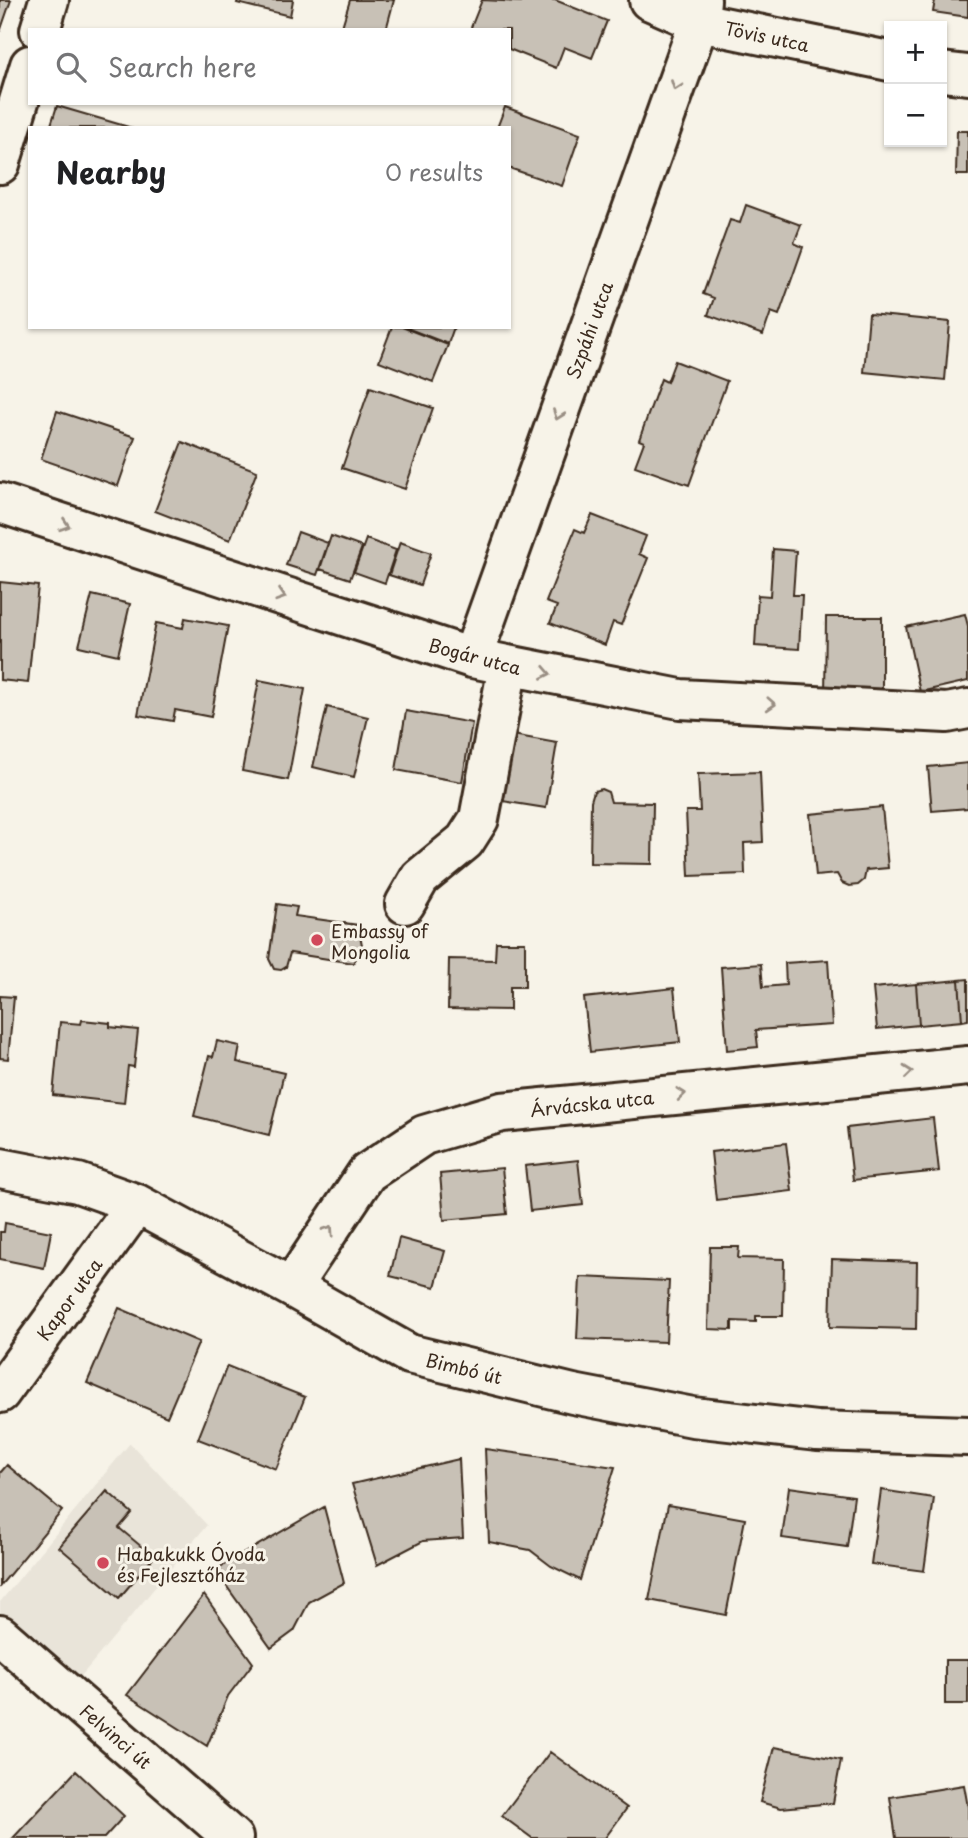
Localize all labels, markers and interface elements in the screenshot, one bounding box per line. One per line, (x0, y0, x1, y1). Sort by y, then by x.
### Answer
street label: Tövis utca (722, 14, 813, 58)
map controls (884, 21, 947, 147)
button: + (884, 21, 947, 84)
search box (28, 28, 511, 105)
text: Search here (108, 47, 257, 86)
icon: search (52, 48, 90, 86)
one-way arrow (670, 79, 684, 91)
button: − (884, 84, 947, 147)
text: Nearby (56, 149, 166, 194)
text: 0 results (385, 154, 483, 189)
street label: Szpáhi utca (559, 277, 619, 382)
one-way arrow (552, 409, 566, 421)
one-way arrow (58, 516, 70, 531)
one-way arrow (275, 587, 287, 602)
street label: Bogár utca (426, 631, 525, 681)
one-way arrow (540, 665, 552, 680)
one-way arrow (766, 696, 777, 711)
place label: Embassy of Mongolia (331, 917, 430, 965)
marker: Embassy of Mongolia (309, 932, 325, 948)
one-way arrow (903, 1065, 914, 1080)
street label: Árvácska utca (529, 1083, 656, 1123)
one-way arrow (676, 1087, 687, 1102)
one-way arrow (321, 1225, 334, 1238)
street label: Kapor utca (30, 1251, 109, 1346)
street label: Bimbó út (423, 1346, 505, 1390)
place label: Habakukk Óvoda és Fejlesztőház (117, 1540, 265, 1588)
marker: Habakukk Óvoda és Fejlesztőház (95, 1555, 111, 1571)
street label: Felvinci út (74, 1697, 158, 1775)

